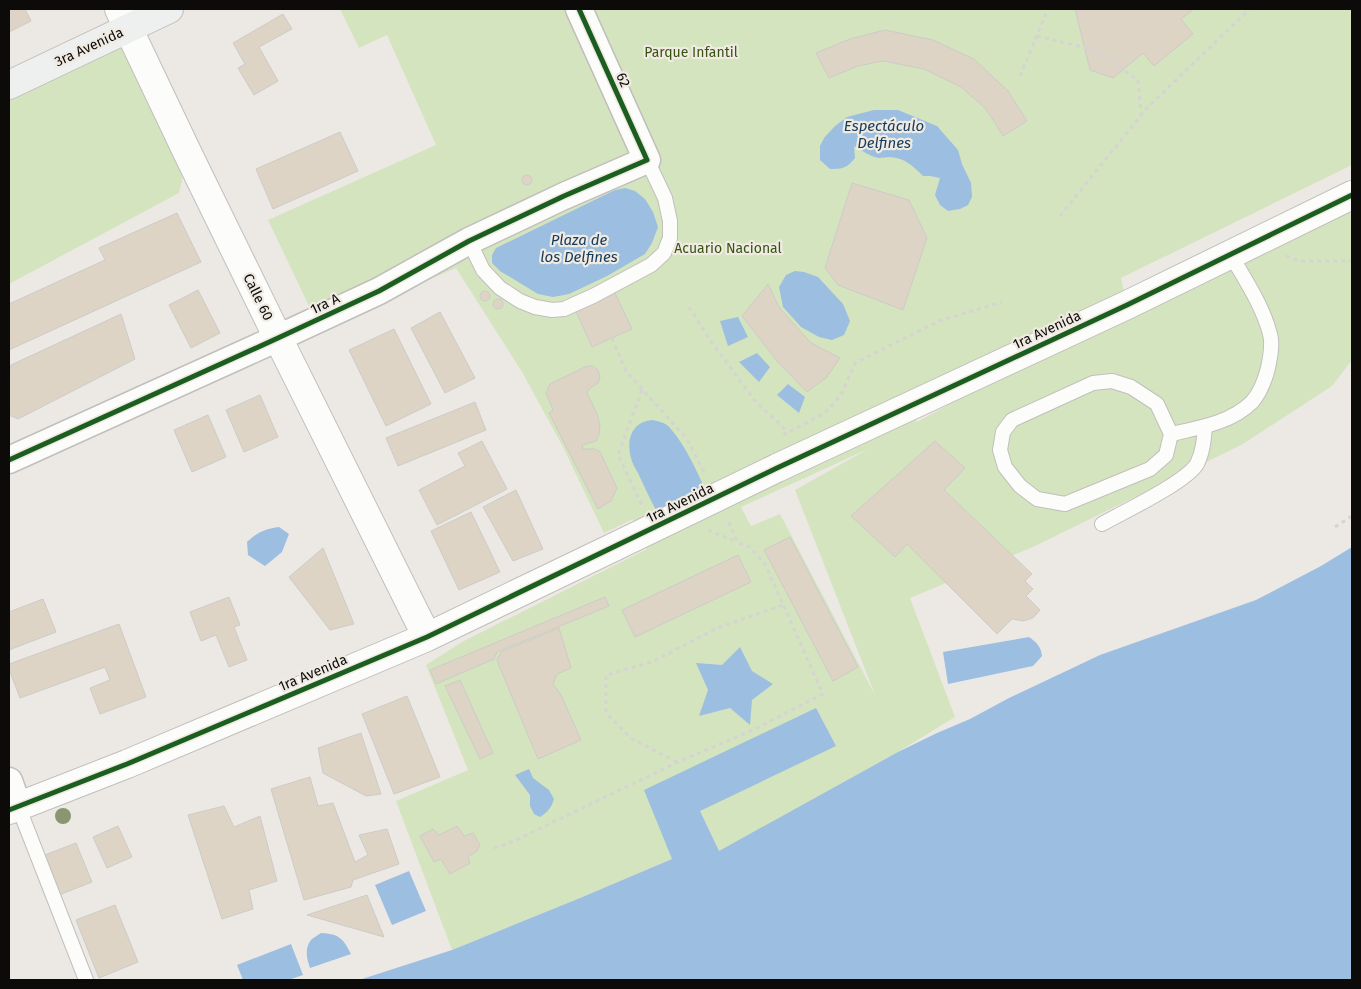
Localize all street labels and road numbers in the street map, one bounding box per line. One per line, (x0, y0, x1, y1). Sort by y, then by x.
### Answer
street label: 3ra Avenida (52, 24, 126, 70)
street label: 62 (612, 70, 634, 90)
street label: Calle 60 (239, 271, 277, 323)
street label: 1ra A (308, 290, 342, 318)
street label: 1ra Avenida (1010, 307, 1084, 353)
street label: 1ra Avenida (643, 479, 717, 527)
street label: 1ra Avenida (276, 651, 350, 695)

